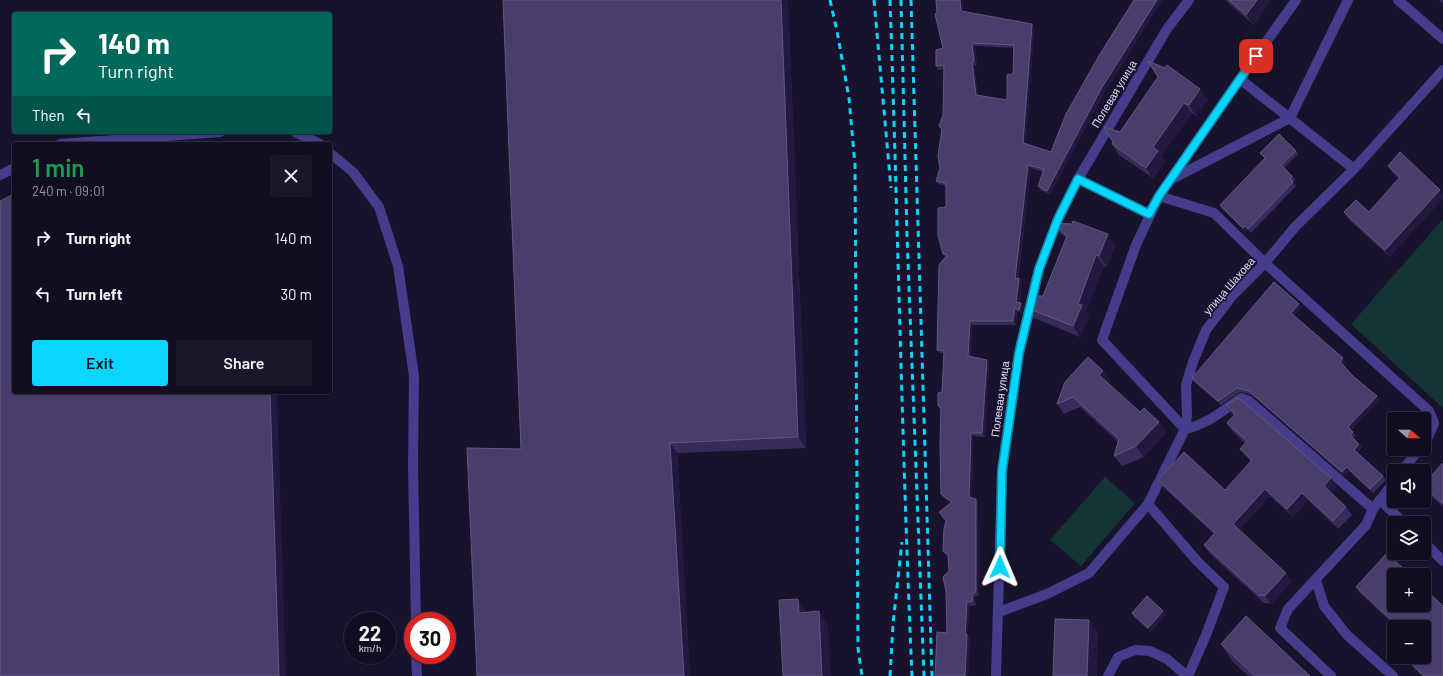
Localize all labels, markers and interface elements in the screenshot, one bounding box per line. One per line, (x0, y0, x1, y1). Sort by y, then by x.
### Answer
text: 140 m (98, 26, 170, 60)
icon: right (32, 28, 84, 80)
pin (1239, 39, 1273, 73)
icon: arrive (1245, 45, 1267, 67)
street label: Полевая улица (1088, 57, 1139, 130)
text: Turn right (98, 60, 174, 82)
icon: left (73, 104, 95, 126)
text: Then (32, 106, 65, 124)
text: 1 min (32, 153, 84, 182)
button: close (270, 155, 312, 197)
text: 240 m · 09:01 (32, 183, 105, 199)
icon: right (32, 227, 54, 249)
text: Turn right (66, 229, 131, 247)
text: 140 m (275, 229, 312, 247)
street label: улица Шахова (1200, 254, 1258, 317)
icon: left (32, 283, 54, 305)
text: Turn left (66, 285, 122, 303)
text: 30 m (280, 285, 312, 303)
button: Exit (32, 340, 168, 386)
button: Share (176, 340, 312, 386)
street label: Полевая улица (988, 359, 1011, 438)
north arrow (1387, 412, 1431, 456)
map controls (1387, 412, 1431, 664)
button: sound (1387, 464, 1431, 508)
button: layers (1387, 516, 1431, 560)
position arrow (979, 546, 1021, 588)
button: + (1387, 568, 1431, 612)
speed limit sign: 30 (404, 612, 456, 664)
button: − (1387, 620, 1431, 664)
text: 22 (359, 621, 381, 645)
text: km/h (359, 642, 381, 654)

